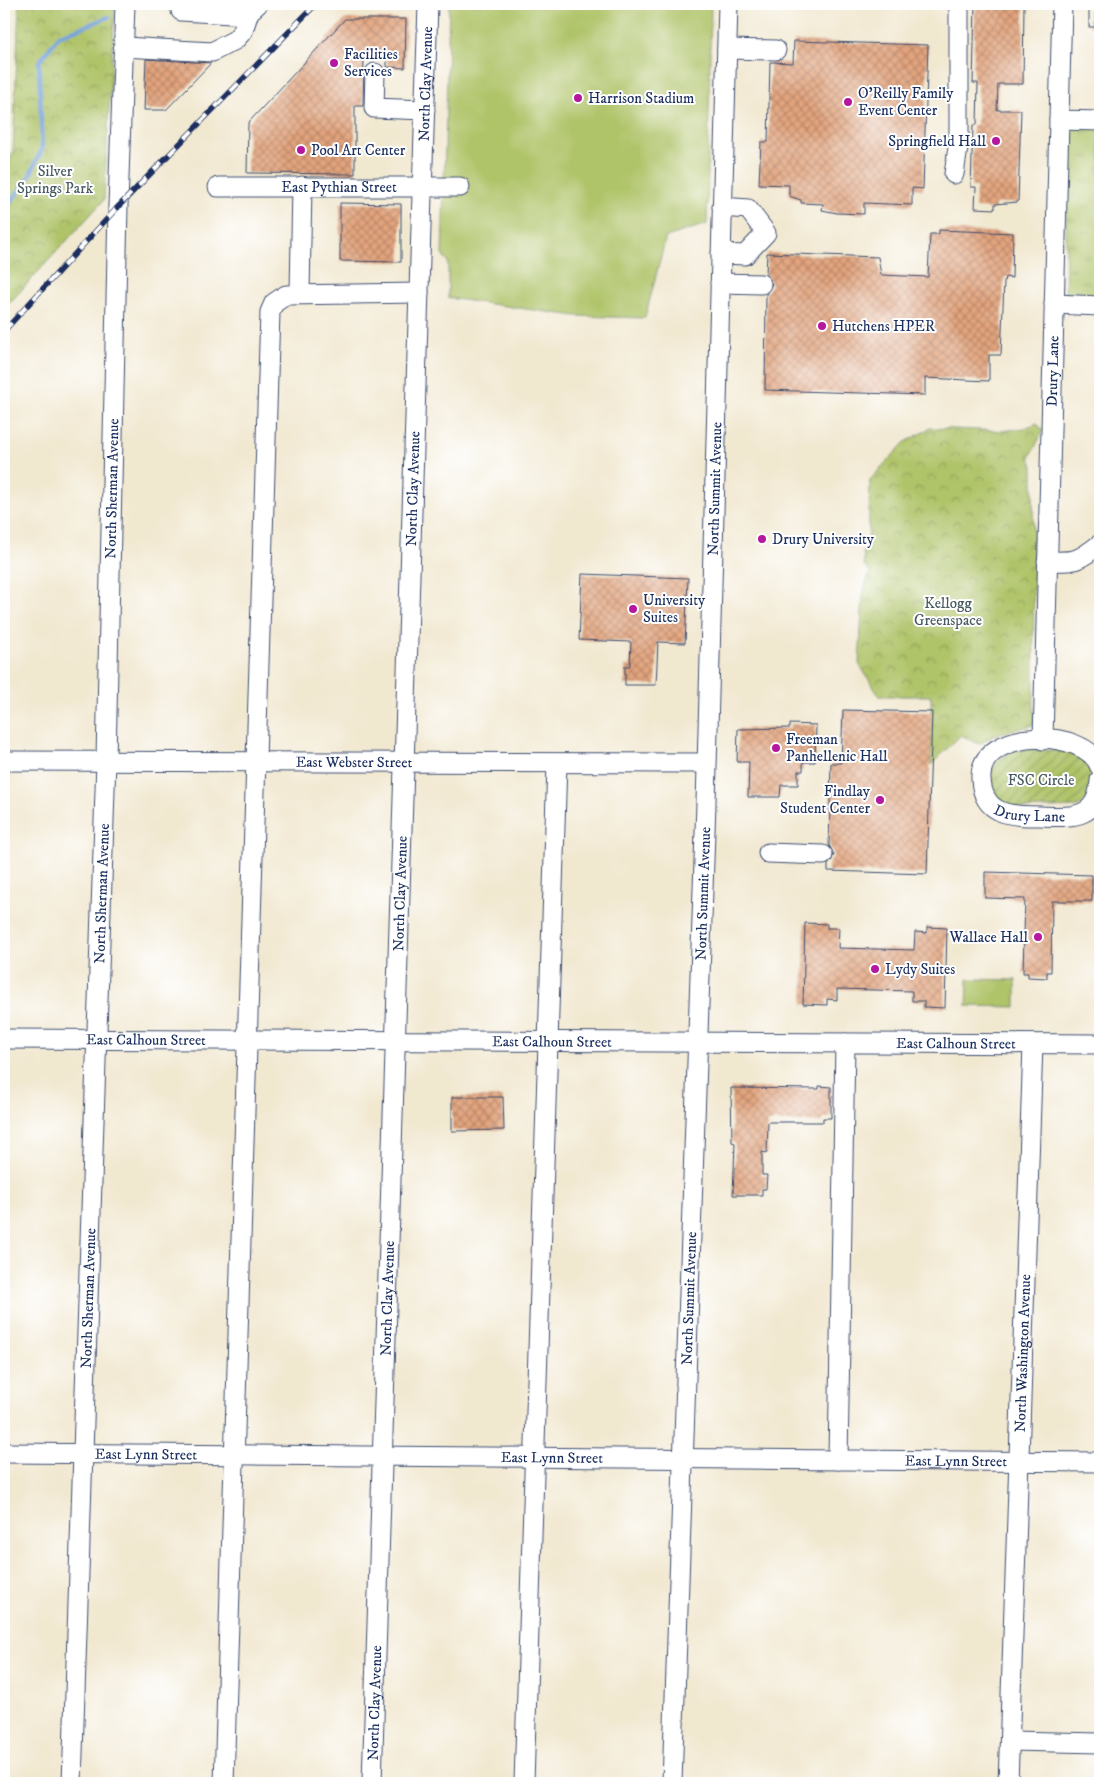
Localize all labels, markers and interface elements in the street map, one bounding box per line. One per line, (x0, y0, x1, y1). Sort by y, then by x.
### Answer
street label: North Clay Avenue (414, 26, 437, 142)
place label: Facilities Services (344, 45, 398, 81)
marker: Facilities Services (328, 57, 340, 69)
place label: O'Reilly Family Event Center (858, 84, 954, 120)
place label: Harrison Stadium (588, 89, 694, 108)
marker: Harrison Stadium (572, 92, 584, 104)
marker: O'Reilly Family Event Center (842, 96, 854, 108)
place label: Springfield Hall (888, 132, 986, 151)
marker: Springfield Hall (990, 135, 1002, 147)
place label: Pool Art Center (311, 141, 406, 160)
marker: Pool Art Center (295, 144, 307, 156)
park label: Silver Springs Park (17, 162, 94, 198)
street label: East Pythian Street (281, 178, 397, 197)
place label: Hutchens HPER (832, 317, 935, 336)
marker: Hutchens HPER (816, 320, 828, 332)
street label: Drury Lane (1042, 335, 1063, 407)
street label: North Sherman Avenue (101, 418, 123, 559)
street label: North Summit Avenue (703, 422, 726, 556)
street label: North Clay Avenue (401, 431, 424, 547)
place label: Drury University (772, 530, 875, 549)
marker: Drury University (756, 533, 768, 545)
place label: University Suites (643, 591, 706, 627)
park label: Kellogg Greenspace (914, 594, 982, 630)
marker: University Suites (627, 603, 639, 615)
place label: Freeman Panhellenic Hall (786, 730, 888, 766)
marker: Freeman Panhellenic Hall (770, 742, 782, 754)
street label: East Webster Street (296, 752, 413, 772)
park label: FSC Circle (1008, 771, 1074, 790)
place label: Findlay Student Center (780, 782, 871, 818)
marker: Findlay Student Center (874, 794, 886, 806)
street label: Drury Lane (991, 800, 1065, 826)
street label: North Sherman Avenue (90, 823, 113, 964)
street label: North Summit Avenue (691, 826, 715, 961)
street label: North Clay Avenue (389, 836, 411, 951)
place label: Wallace Hall (949, 928, 1028, 947)
marker: Wallace Hall (1032, 931, 1044, 943)
place label: Lydy Suites (885, 960, 955, 979)
marker: Lydy Suites (869, 963, 881, 975)
street label: East Calhoun Street (86, 1030, 206, 1049)
street label: East Calhoun Street (492, 1032, 612, 1051)
street label: East Calhoun Street (896, 1034, 1016, 1053)
street label: North Sherman Avenue (76, 1228, 100, 1369)
street label: North Summit Avenue (677, 1231, 701, 1365)
street label: North Clay Avenue (376, 1240, 399, 1356)
street label: North Washington Avenue (1010, 1274, 1035, 1433)
street label: East Lynn Street (95, 1444, 197, 1464)
street label: East Lynn Street (501, 1448, 603, 1467)
street label: East Lynn Street (905, 1451, 1007, 1471)
street label: North Clay Avenue (363, 1645, 386, 1761)

